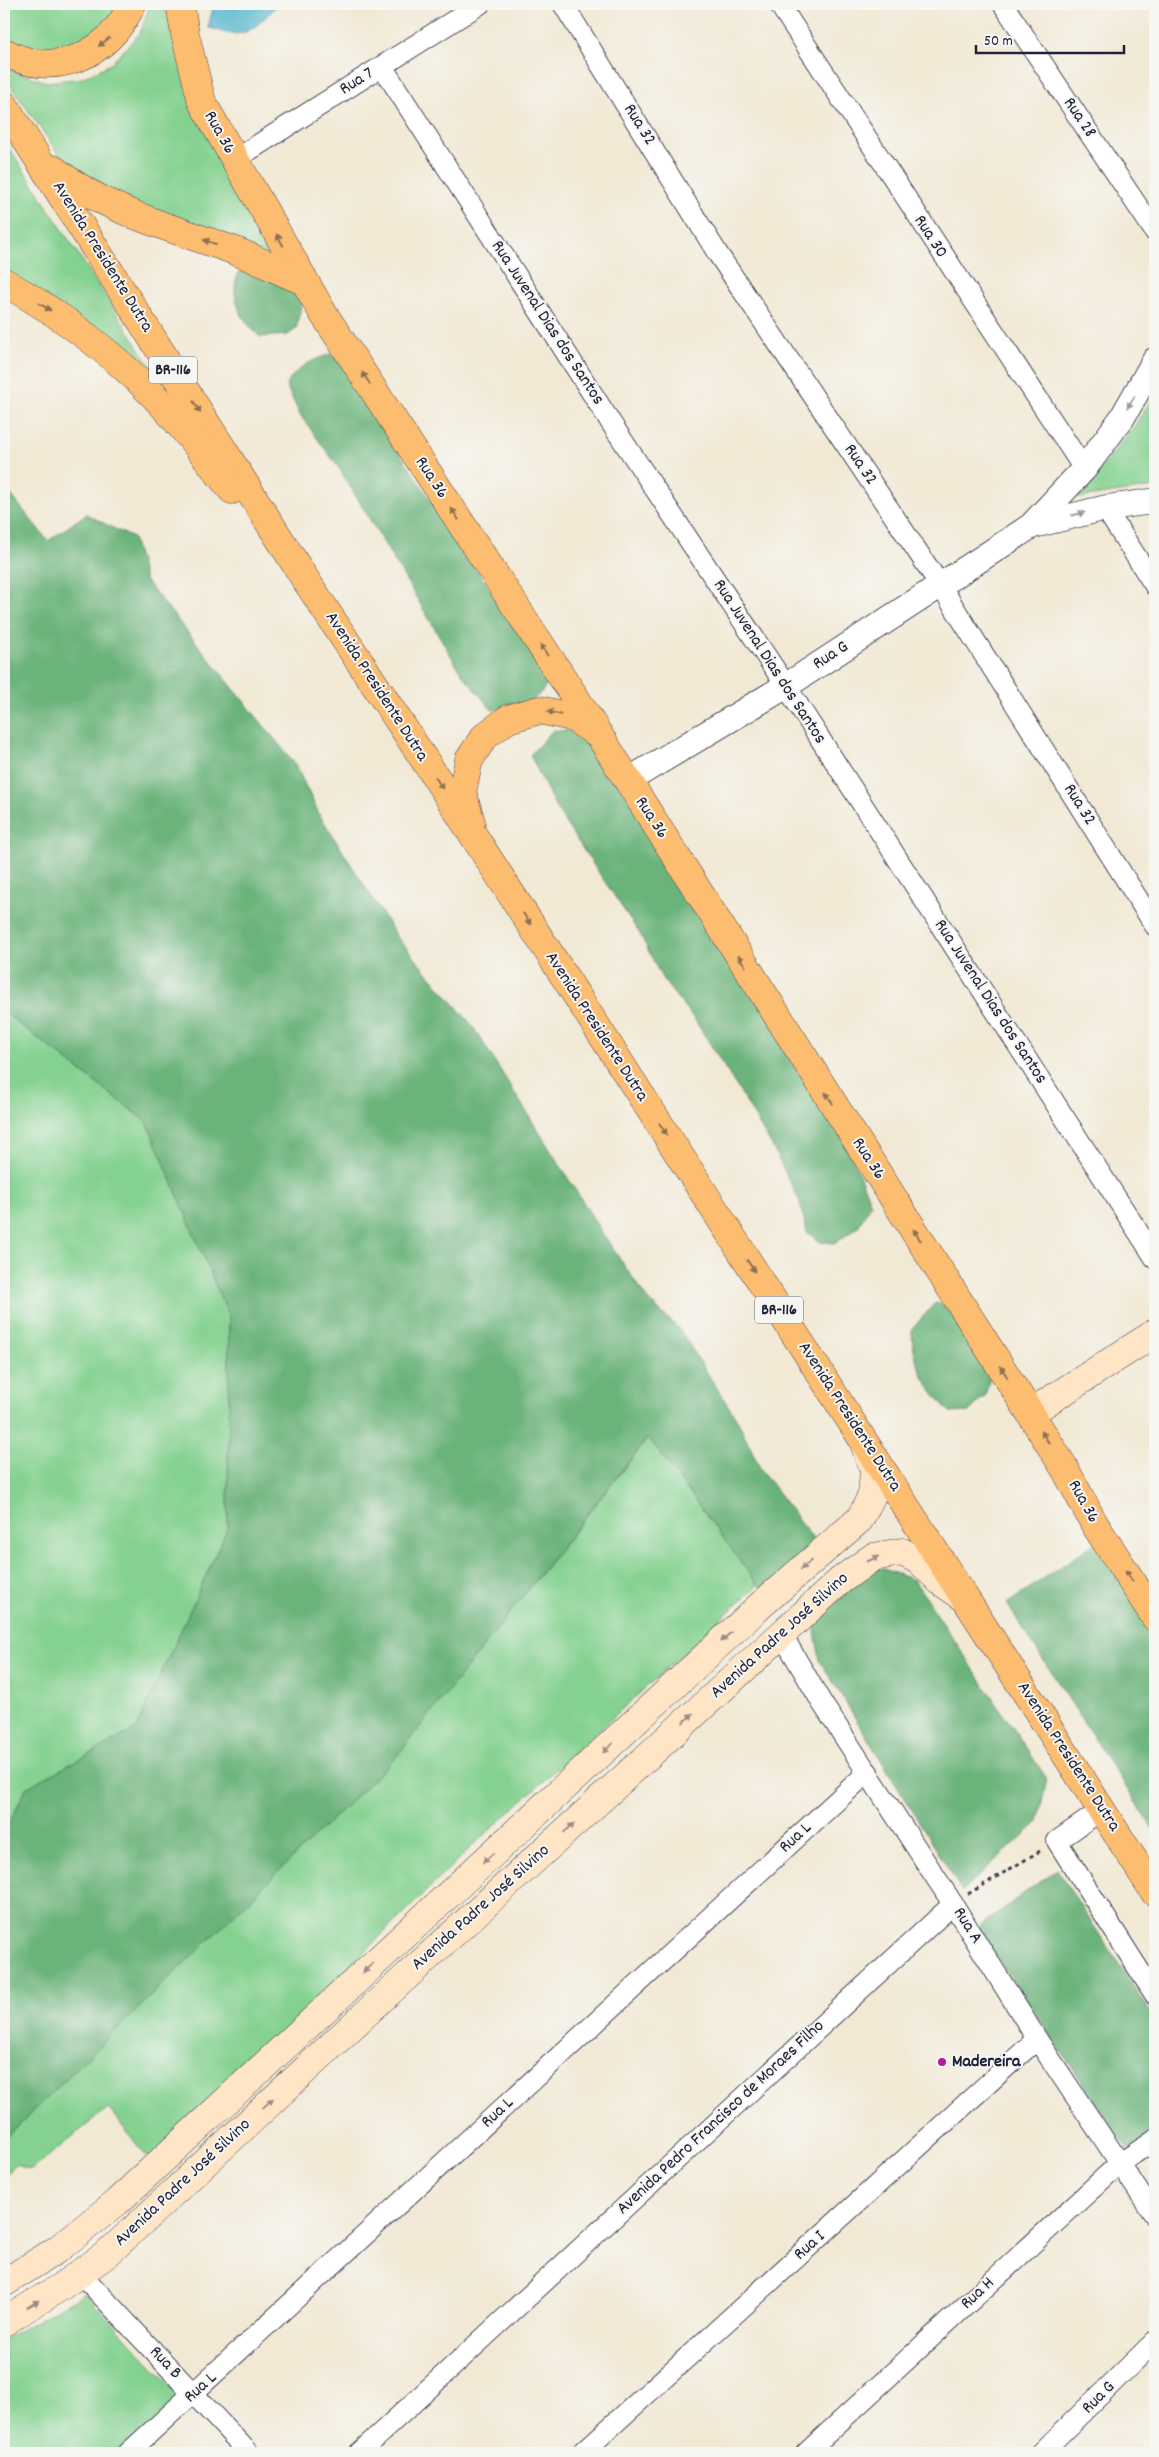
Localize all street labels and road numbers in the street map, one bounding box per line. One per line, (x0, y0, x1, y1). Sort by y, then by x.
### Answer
street label: Rua 7 (335, 62, 379, 102)
street label: Rua 28 (1056, 93, 1102, 143)
street label: Rua 32 (616, 99, 662, 151)
street label: Rua 36 (197, 107, 241, 159)
street label: Avenida Presidente Dutra (45, 177, 159, 338)
street label: Rua 30 (907, 211, 953, 263)
street label: Rua Juvenal Dias dos Santos (484, 236, 610, 410)
road number: BR-116 (149, 356, 197, 384)
street label: Rua 32 (837, 439, 883, 491)
street label: Rua 36 (408, 452, 454, 504)
street label: Rua Juvenal Dias dos Santos (706, 575, 832, 749)
street label: Avenida Presidente Dutra (318, 607, 434, 767)
street label: Rua G (808, 635, 854, 677)
street label: Rua 32 (1056, 779, 1102, 831)
street label: Rua 36 (628, 792, 674, 844)
street label: Rua Juvenal Dias dos Santos (927, 915, 1053, 1089)
street label: Avenida Presidente Dutra (538, 947, 654, 1107)
street label: Rua 36 (845, 1133, 891, 1185)
road number: BR-116 (755, 1296, 803, 1324)
street label: Avenida Presidente Dutra (791, 1337, 907, 1497)
street label: Rua 36 (1061, 1476, 1105, 1528)
street label: Avenida Padre José Silvino (705, 1567, 855, 1705)
street label: Avenida Presidente Dutra (1010, 1677, 1126, 1837)
street label: Rua L (774, 1816, 818, 1860)
street label: Avenida Padre José Silvino (406, 1839, 556, 1977)
street label: Rua A (946, 1903, 988, 1949)
street label: Avenida Pedro Francisco de Moraes Filho (612, 2015, 830, 2221)
street label: Rua L (476, 2091, 520, 2135)
street label: Avenida Padre José Silvino (109, 2113, 257, 2253)
street label: Rua I (789, 2225, 832, 2267)
street label: Rua H (955, 2272, 1001, 2316)
street label: Rua B (143, 2341, 187, 2385)
street label: Rua L (179, 2366, 223, 2409)
street label: Rua G (1077, 2376, 1121, 2420)

